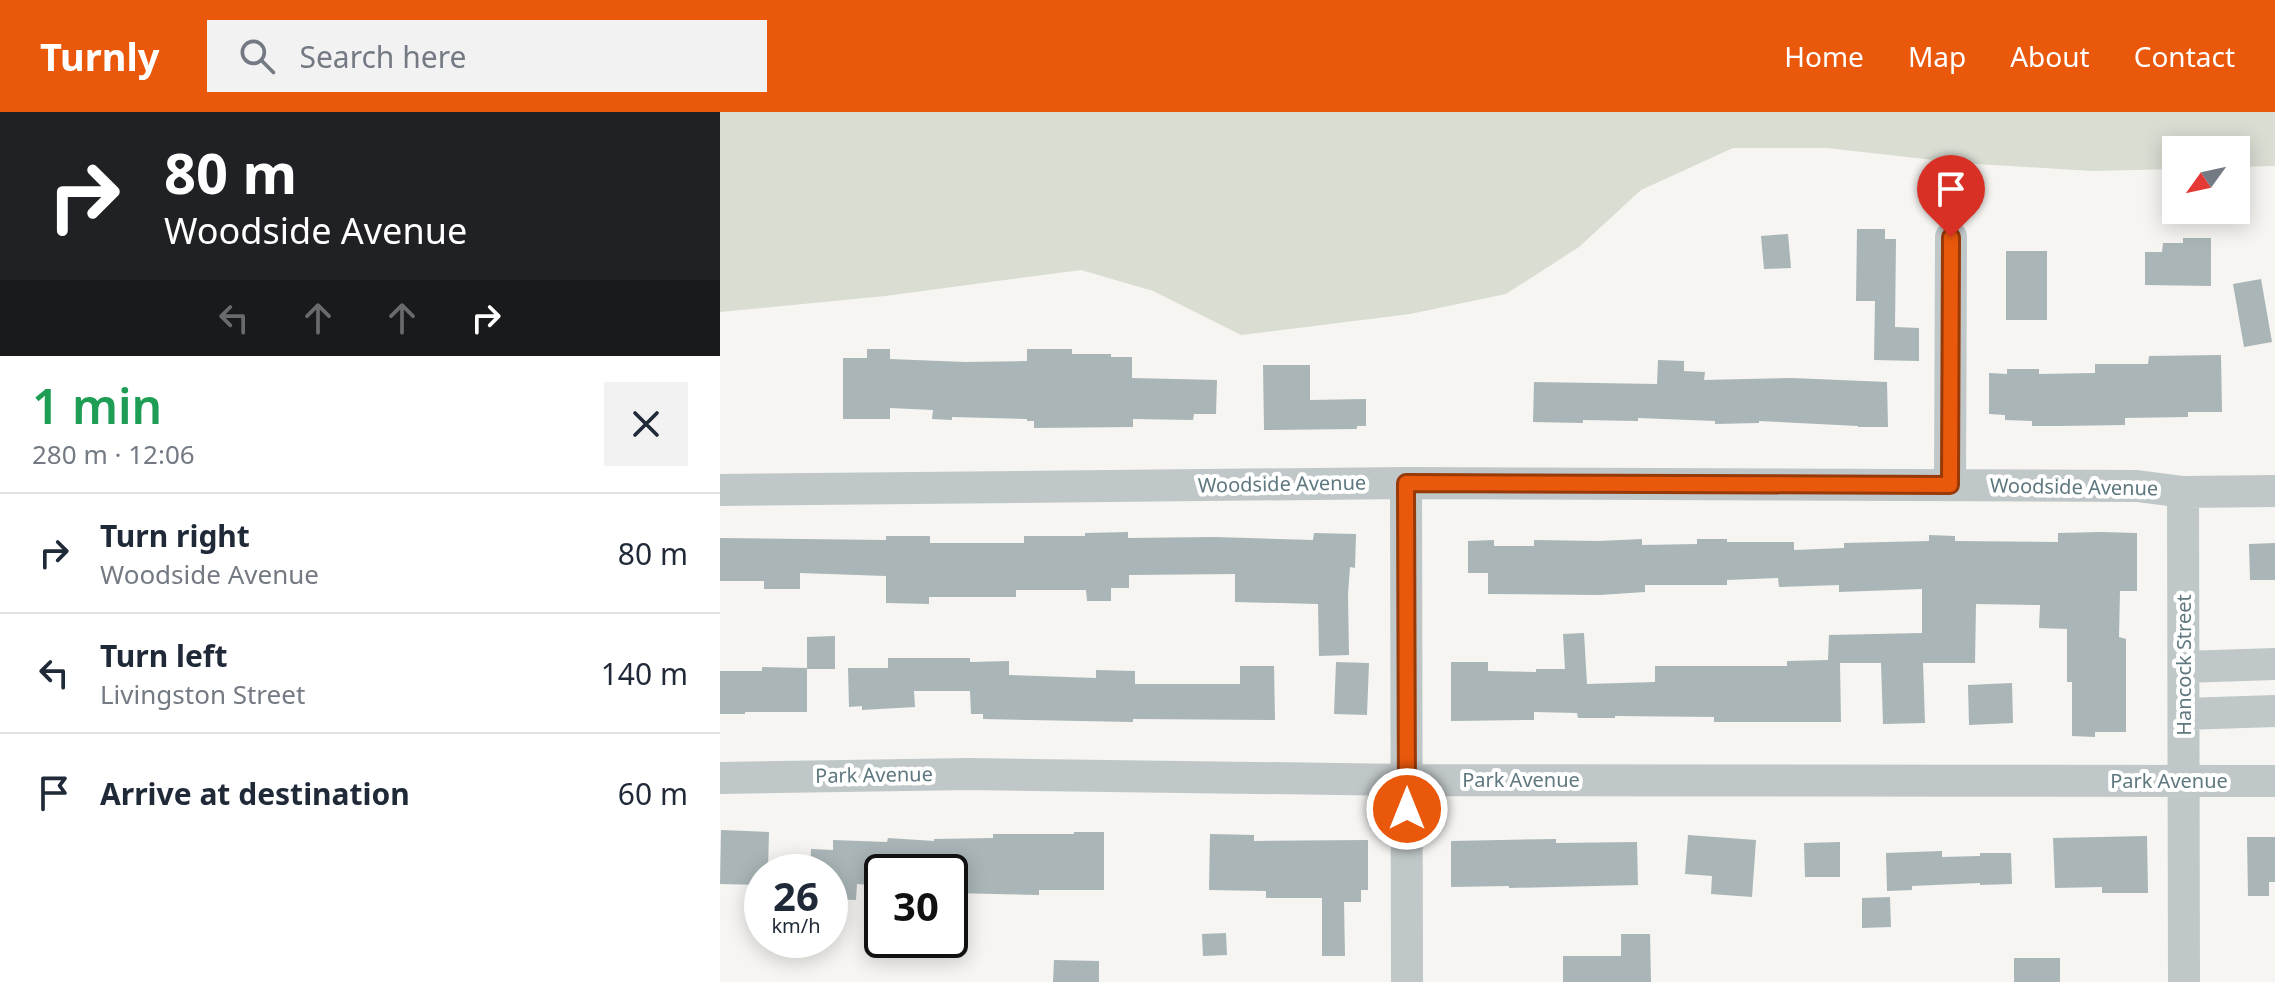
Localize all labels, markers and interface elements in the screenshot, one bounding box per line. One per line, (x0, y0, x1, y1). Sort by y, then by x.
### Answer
search box (207, 20, 767, 92)
text: Turnly (40, 30, 159, 82)
icon: search (235, 34, 279, 78)
text: Search here (299, 36, 466, 77)
text: Home (1784, 37, 1864, 75)
text: Map (1908, 37, 1966, 75)
text: About (2010, 37, 2090, 75)
text: Contact (2134, 37, 2235, 75)
text: 80 m (164, 134, 297, 210)
north arrow (2162, 136, 2250, 224)
map controls (2162, 136, 2250, 224)
icon: right (32, 144, 136, 248)
pin (1917, 155, 1985, 237)
icon: arrive (1929, 167, 1973, 211)
text: Woodside Avenue (164, 206, 467, 255)
icon: left (212, 296, 256, 340)
icon: ahead (296, 296, 340, 340)
icon: ahead (380, 296, 424, 340)
icon: right (464, 296, 508, 340)
text: 1 min (32, 373, 162, 438)
button: close (604, 382, 688, 466)
text: 280 m · 12:06 (32, 436, 195, 472)
street label: Woodside Avenue (1198, 469, 1366, 498)
street label: Woodside Avenue (1990, 472, 2158, 501)
text: Turn right (100, 515, 250, 556)
icon: right (32, 531, 76, 575)
text: 80 m (618, 533, 688, 574)
text: Woodside Avenue (100, 556, 319, 592)
street label: Hancock Street (2170, 594, 2197, 736)
text: Turn left (100, 635, 228, 676)
icon: left (32, 651, 76, 695)
text: 140 m (601, 653, 688, 694)
text: Livingston Street (100, 676, 305, 712)
street label: Park Avenue (815, 760, 933, 789)
street label: Park Avenue (1462, 766, 1580, 793)
position arrow (1365, 767, 1449, 851)
street label: Park Avenue (2110, 767, 2228, 794)
icon: arrive (32, 771, 76, 815)
text: Arrive at destination (100, 773, 410, 814)
text: 60 m (618, 773, 688, 814)
speed limit sign: 30 (864, 854, 968, 958)
text: 26 (773, 868, 819, 923)
text: km/h (771, 912, 821, 939)

